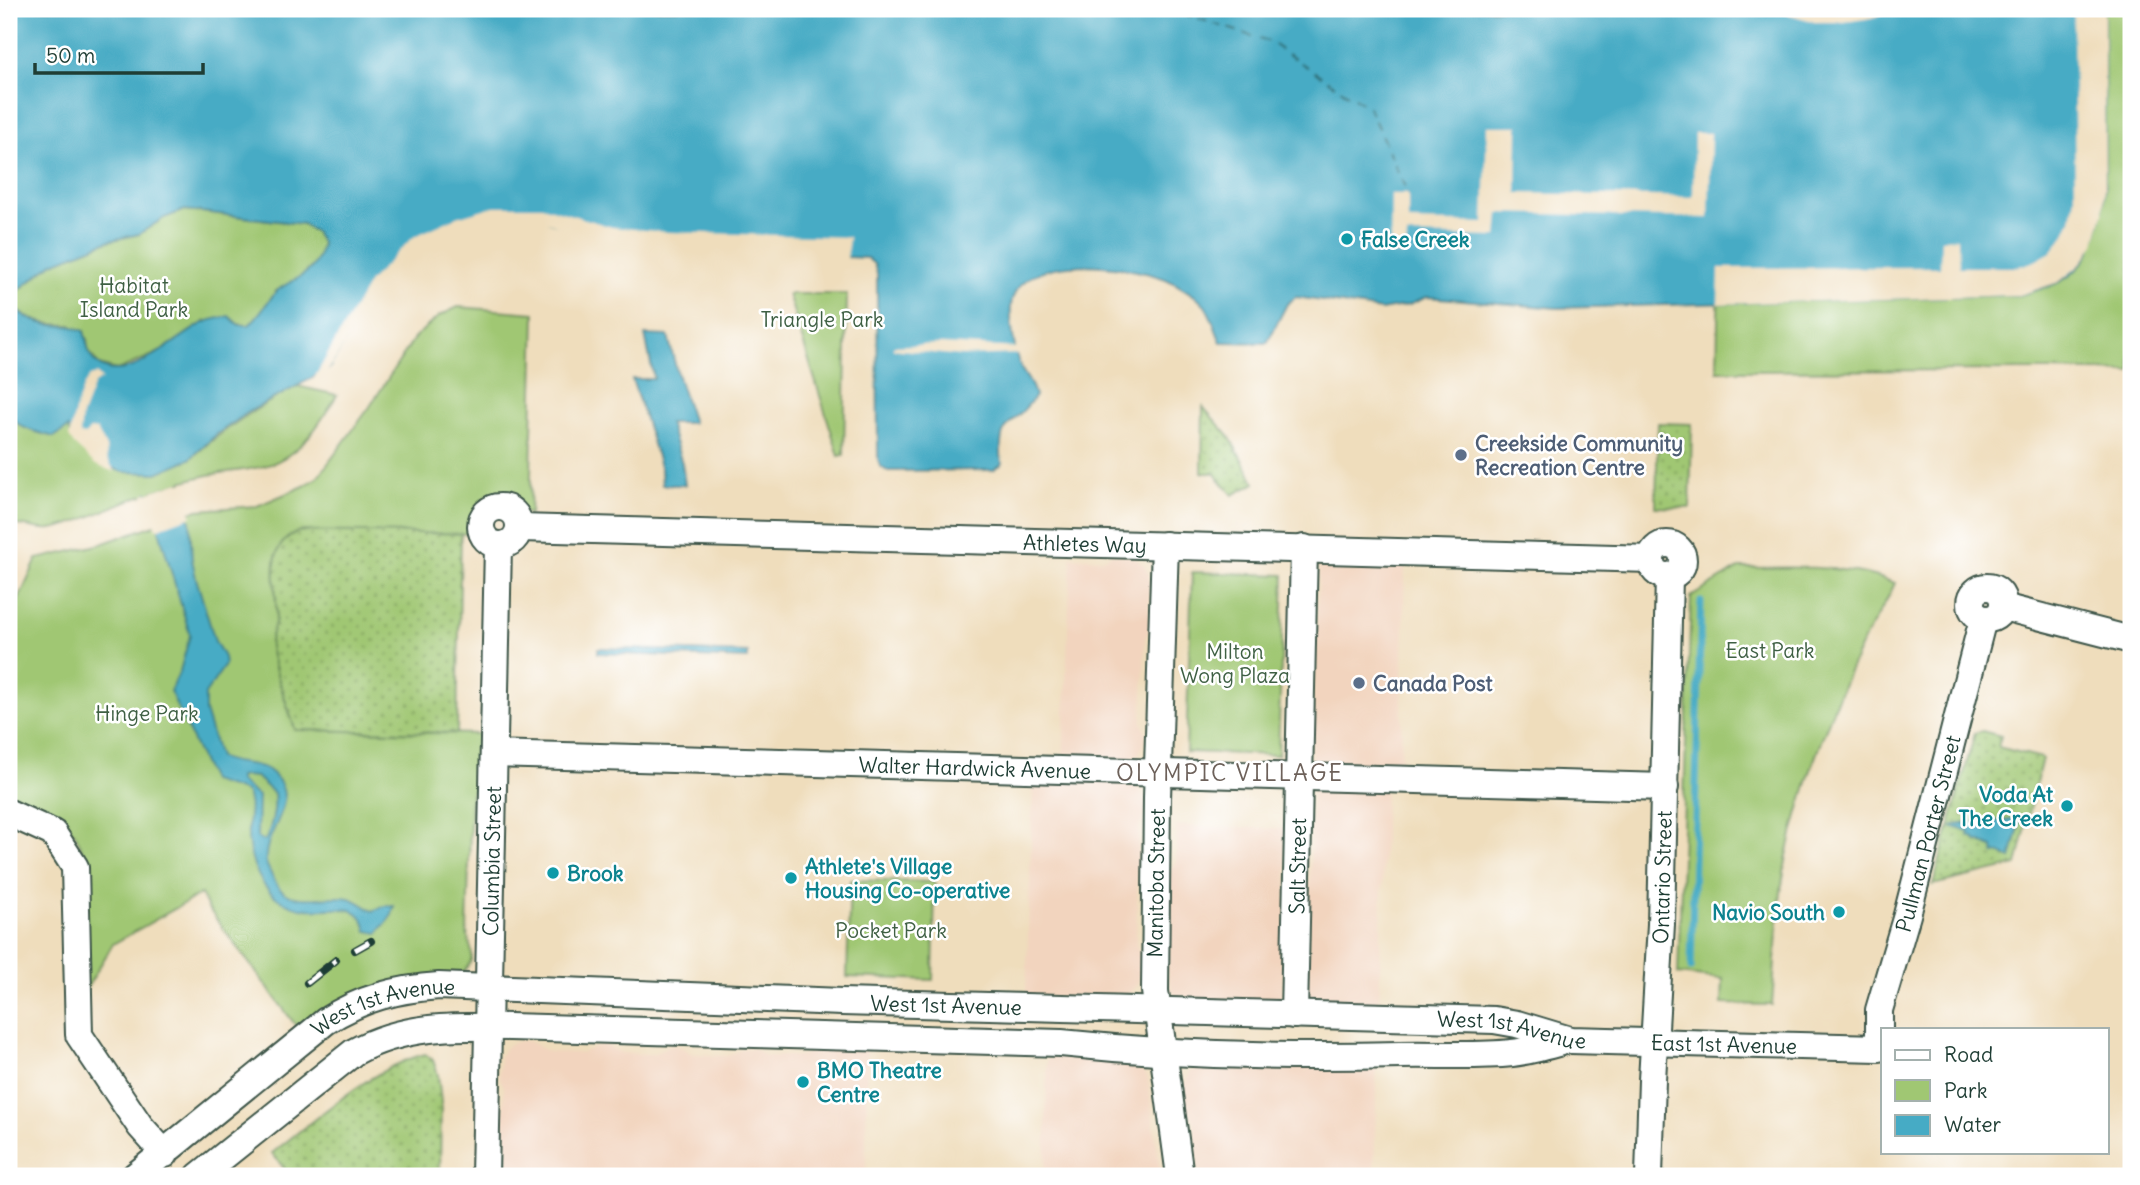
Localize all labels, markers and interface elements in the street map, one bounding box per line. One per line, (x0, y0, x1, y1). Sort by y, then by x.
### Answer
scale bar (35, 32, 203, 76)
text: 50 m (46, 42, 95, 69)
place label: False Creek (1361, 226, 1470, 253)
marker: False Creek (1339, 231, 1355, 247)
park label: Habitat Island Park (80, 272, 188, 323)
park label: Triangle Park (760, 306, 884, 333)
place label: Creekside Community Recreation Centre (1475, 430, 1683, 481)
marker: Creekside Community Recreation Centre (1453, 447, 1469, 463)
street label: Athletes Way (1023, 528, 1147, 559)
park label: East Park (1725, 637, 1815, 664)
park label: Milton Wong Plaza (1180, 638, 1290, 689)
place label: Canada Post (1373, 670, 1494, 697)
marker: Canada Post (1351, 675, 1367, 691)
park label: Hinge Park (95, 700, 199, 727)
street label: Pullman Porter Street (1889, 732, 1966, 935)
street label: Walter Hardwick Avenue (858, 751, 1092, 784)
district label: OLYMPIC VILLAGE (1116, 758, 1344, 787)
place label: Voda At The Creek (1959, 781, 2054, 832)
street label: Columbia Street (476, 786, 507, 936)
marker: Voda At The Creek (2059, 798, 2075, 814)
street label: Manitoba Street (1141, 808, 1171, 958)
street label: Ontario Street (1646, 810, 1677, 945)
street label: Salt Street (1283, 817, 1312, 915)
place label: Athlete's Village Housing Co-operative (805, 853, 1010, 904)
place label: Brook (567, 860, 624, 887)
marker: Brook (545, 865, 561, 881)
marker: Athlete's Village Housing Co-operative (783, 870, 799, 886)
place label: Navio South (1712, 899, 1825, 926)
marker: Navio South (1831, 904, 1847, 920)
park label: Pocket Park (835, 917, 947, 944)
street label: West 1st Avenue (305, 972, 456, 1041)
street label: West 1st Avenue (870, 989, 1022, 1020)
street label: West 1st Avenue (1437, 1005, 1586, 1054)
legend (1881, 1028, 2108, 1154)
street label: East 1st Avenue (1651, 1029, 1797, 1059)
text: Road (1944, 1041, 1993, 1068)
place label: BMO Theatre Centre (817, 1057, 942, 1108)
marker: BMO Theatre Centre (795, 1074, 811, 1090)
text: Park (1944, 1077, 1987, 1104)
text: Water (1944, 1111, 2002, 1138)

